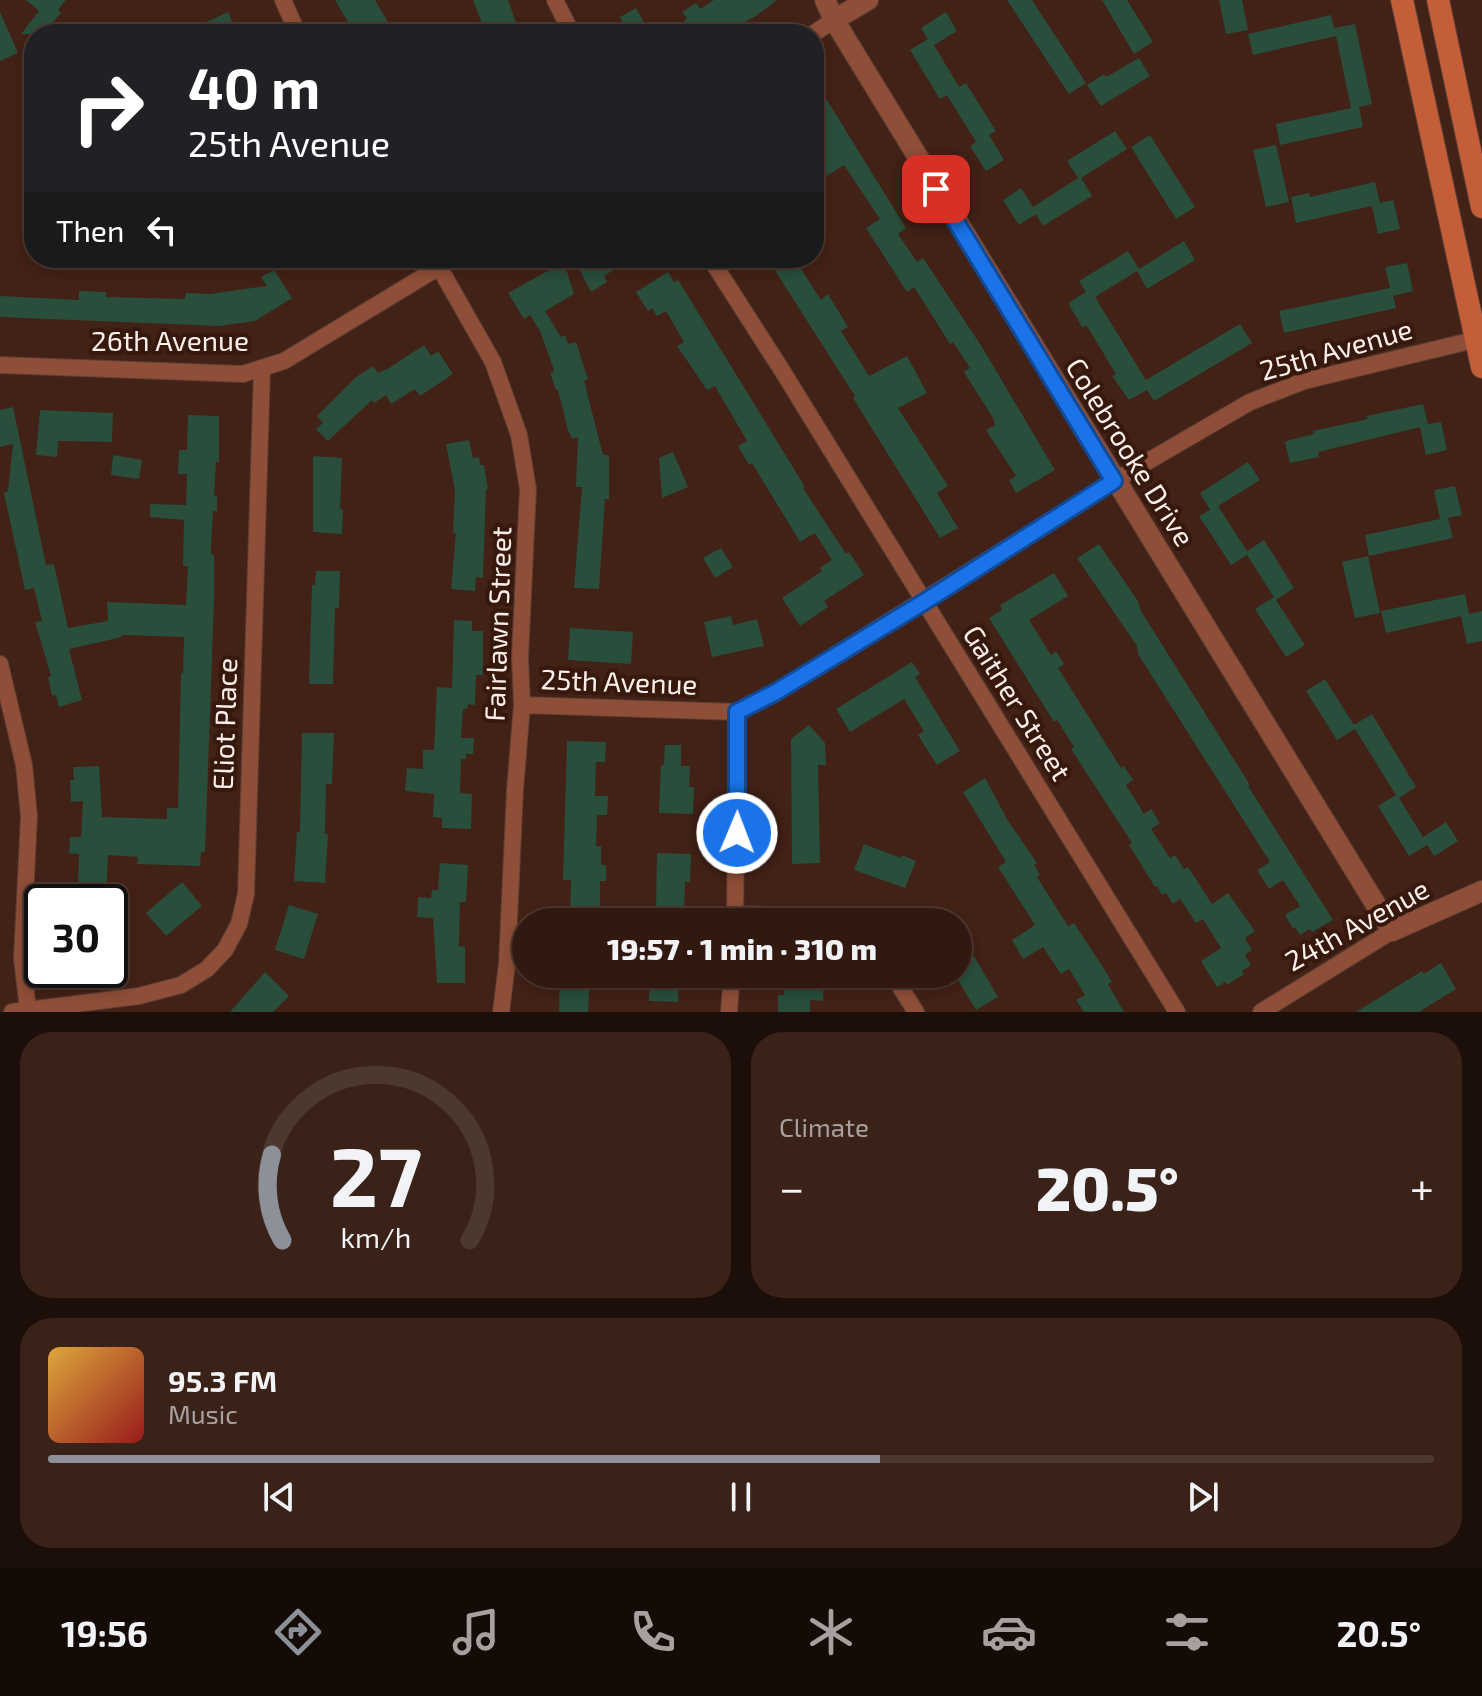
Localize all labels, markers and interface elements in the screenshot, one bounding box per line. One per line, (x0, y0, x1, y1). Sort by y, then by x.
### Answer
text: 40 m (188, 53, 320, 120)
icon: right (56, 56, 160, 160)
text: 25th Avenue (188, 121, 390, 164)
pin (902, 155, 970, 223)
icon: arrive (914, 167, 958, 211)
icon: left (140, 208, 184, 252)
text: Then (56, 212, 124, 248)
street label: 25th Avenue (1256, 311, 1416, 387)
street label: 26th Avenue (91, 323, 249, 357)
street label: Colebrooke Drive (1059, 351, 1202, 552)
street label: Fairlawn Street (477, 526, 517, 722)
street label: Gaither Street (957, 619, 1079, 786)
street label: Eliot Place (205, 657, 243, 791)
street label: 25th Avenue (540, 661, 698, 701)
position arrow (695, 791, 779, 875)
street label: 24th Avenue (1279, 871, 1434, 978)
speed limit sign: 30 (24, 884, 128, 988)
text: 19:57 · 1 min · 310 m (607, 930, 877, 966)
text: Climate (779, 1111, 869, 1142)
text: 27 (329, 1124, 422, 1224)
text: 20.5° (1036, 1151, 1179, 1223)
text: − (779, 1160, 805, 1213)
text: + (1410, 1160, 1434, 1213)
text: km/h (340, 1219, 411, 1254)
text: 95.3 FM (168, 1362, 277, 1398)
text: Music (168, 1398, 238, 1429)
icon: previous (257, 1475, 301, 1519)
icon: pause (719, 1475, 763, 1519)
icon: next (1181, 1475, 1225, 1519)
icon: directions (270, 1604, 326, 1660)
icon: music (448, 1604, 504, 1660)
icon: phone (625, 1604, 681, 1660)
icon: climate (803, 1604, 859, 1660)
icon: car (981, 1604, 1037, 1660)
icon: filters (1159, 1604, 1215, 1660)
text: 19:56 (61, 1611, 148, 1654)
text: 20.5° (1336, 1611, 1421, 1654)

